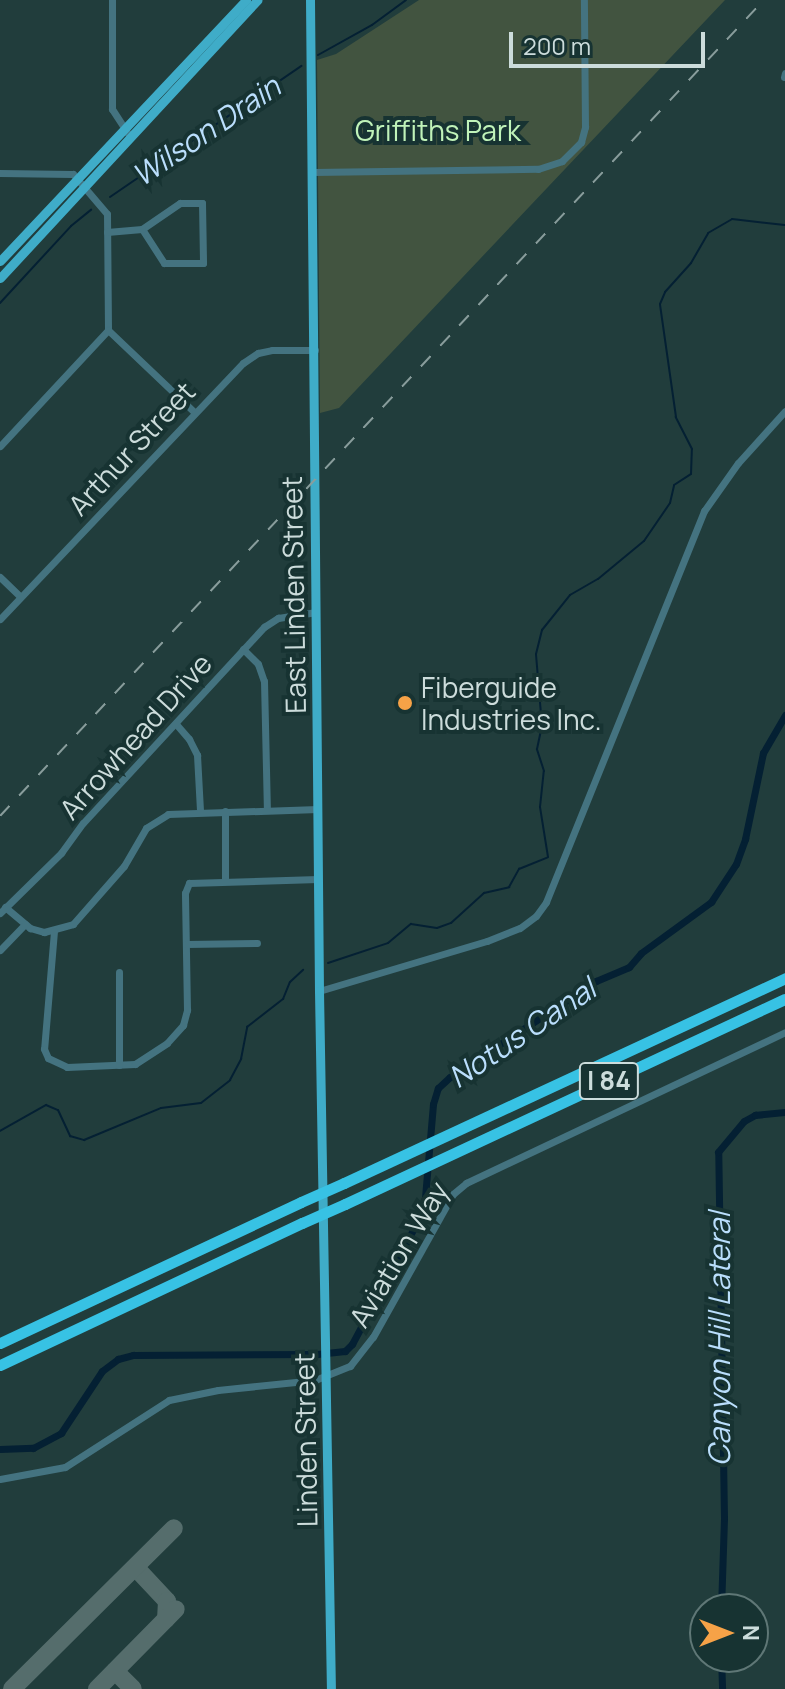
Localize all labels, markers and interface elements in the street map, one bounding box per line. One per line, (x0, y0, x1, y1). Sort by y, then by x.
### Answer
scale bar (513, 16, 709, 66)
text: 200 m (523, 29, 591, 62)
water label: Wilson Drain (125, 68, 287, 194)
park label: Griffiths Park (355, 113, 521, 147)
street label: Arthur Street (61, 374, 201, 522)
street label: East Linden Street (274, 476, 312, 714)
street label: Arrowhead Drive (52, 646, 218, 826)
place label: Fiberguide Industries Inc. (421, 670, 602, 736)
marker: Fiberguide Industries Inc. (396, 694, 414, 712)
water label: Notus Canal (442, 971, 602, 1095)
road number: I 84 (577, 1059, 641, 1103)
street label: Aviation Way (341, 1175, 455, 1333)
water label: Canyon Hill Lateral (701, 1212, 737, 1466)
street label: Linden Street (287, 1353, 323, 1527)
north arrow (689, 1593, 769, 1673)
text: N (736, 1625, 766, 1641)

